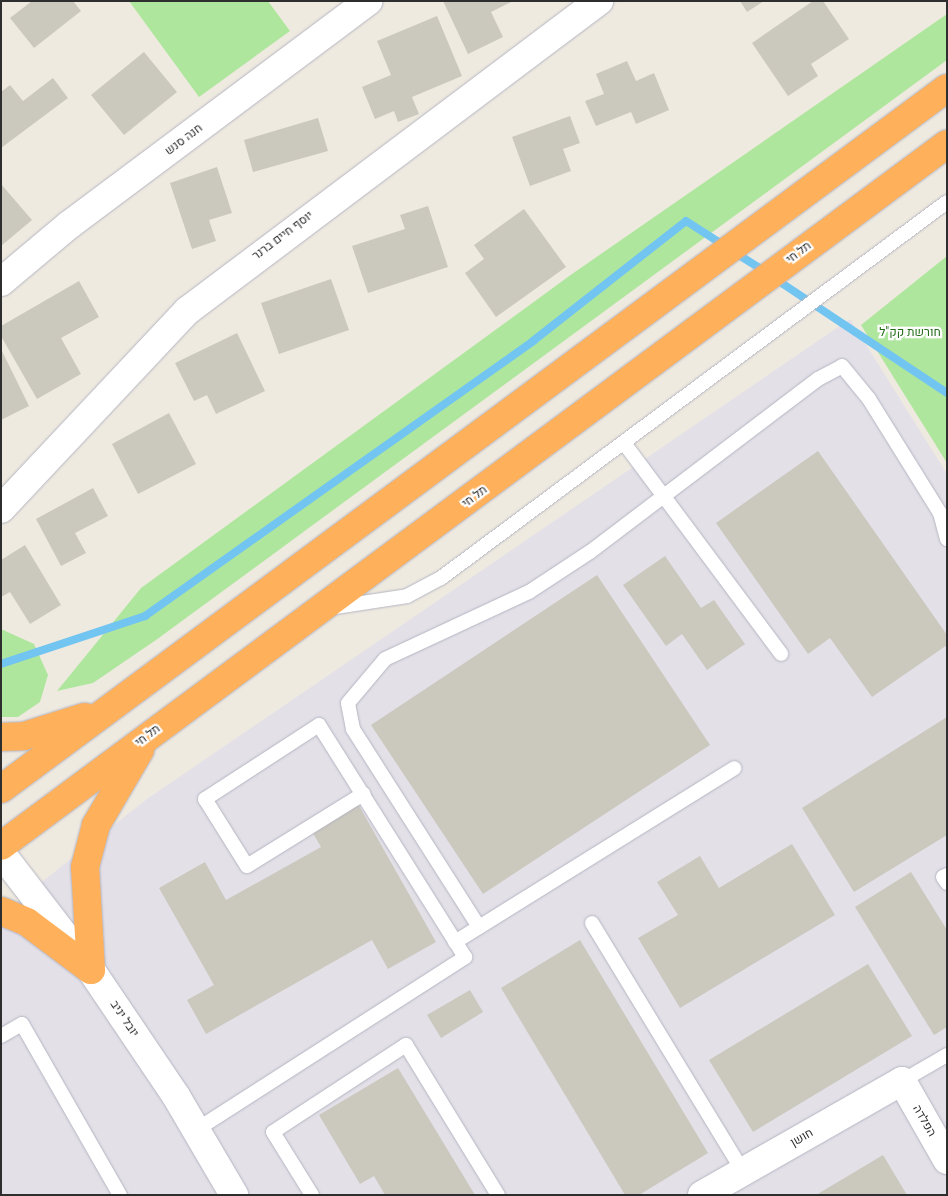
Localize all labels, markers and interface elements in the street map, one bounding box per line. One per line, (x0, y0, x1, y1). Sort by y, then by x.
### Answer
street label: חנה סנש (162, 121, 206, 159)
street label: יוסף חיים ברנר (250, 208, 316, 264)
street label: תל חי (784, 239, 814, 267)
park label: חורשת קק"ל (879, 326, 941, 340)
street label: תל חי (460, 483, 490, 511)
street label: תל חי (133, 722, 163, 750)
street label: יובל יניב (107, 998, 141, 1040)
street label: הפלדה (909, 1103, 939, 1139)
street label: חושן (788, 1126, 816, 1150)

